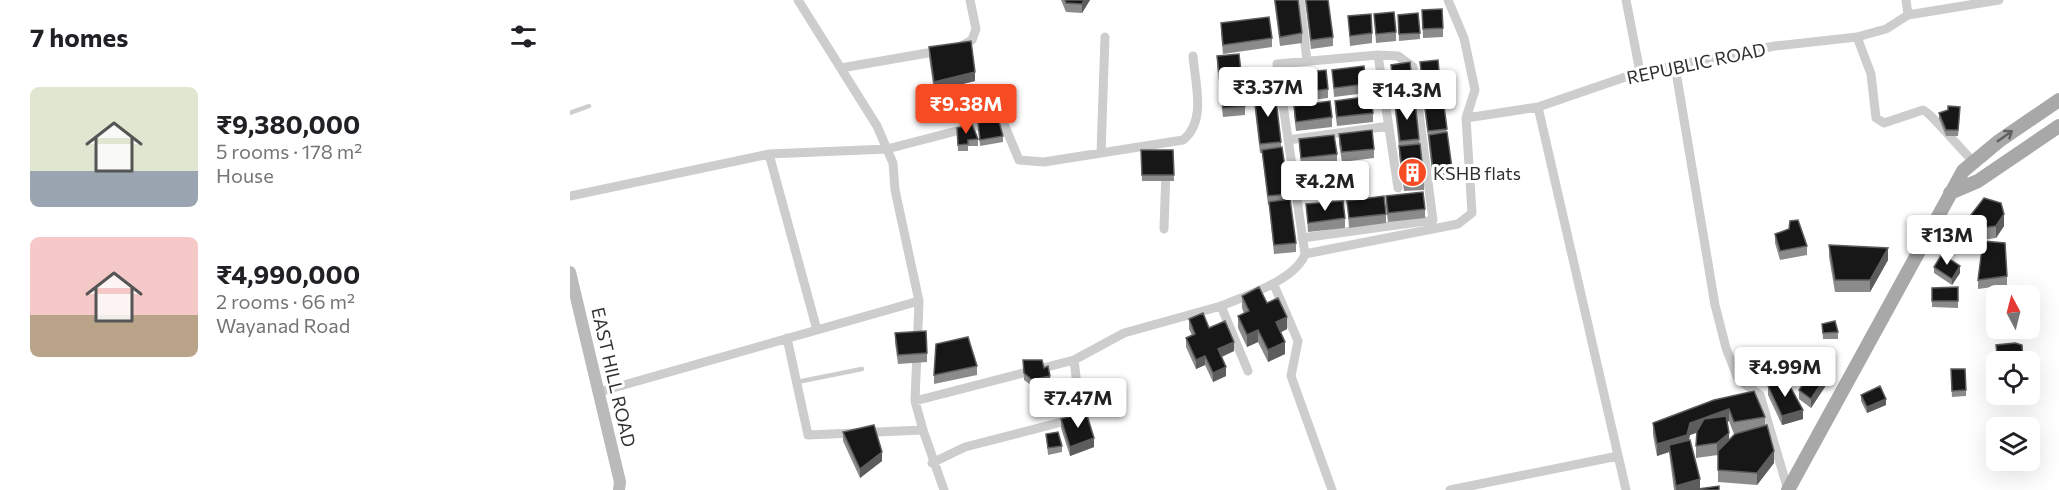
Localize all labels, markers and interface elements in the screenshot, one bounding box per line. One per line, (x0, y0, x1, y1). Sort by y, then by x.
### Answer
icon: filters (507, 20, 540, 53)
text: 7 homes (30, 21, 128, 52)
street label: REPUBLIC ROAD (1624, 38, 1768, 88)
pin: ₹3.37M (1219, 67, 1317, 118)
pin: ₹14.3M (1358, 70, 1456, 121)
text: ₹3.37M (1233, 74, 1303, 98)
text: ₹14.3M (1372, 77, 1442, 101)
pin: ₹9.38M (917, 84, 1015, 135)
text: ₹9.38M (929, 91, 1003, 115)
text: ₹9,380,000 (216, 108, 360, 139)
icon: home (78, 111, 150, 183)
one-way arrow (1996, 130, 2012, 142)
text: 5 rooms · 178 m² (216, 139, 362, 163)
building icon: KSHB flats (1396, 157, 1428, 189)
pin: ₹4.2M (1283, 161, 1367, 212)
place label: KSHB flats (1433, 162, 1521, 184)
text: House (216, 163, 274, 187)
text: ₹4.2M (1295, 168, 1355, 192)
pin: ₹13M (1911, 215, 1983, 266)
text: ₹13M (1921, 222, 1973, 246)
text: ₹4,990,000 (216, 258, 360, 289)
icon: home (78, 261, 150, 333)
north arrow (1986, 285, 2040, 339)
map controls (1986, 285, 2040, 471)
text: 2 rooms · 66 m² (216, 289, 355, 313)
street label: EAST HILL ROAD (587, 305, 641, 449)
text: Wayanad Road (216, 313, 350, 337)
pin: ₹4.99M (1736, 347, 1834, 398)
button: locate (1986, 351, 2040, 405)
text: ₹4.99M (1749, 354, 1821, 378)
pin: ₹7.47M (1029, 378, 1127, 429)
text: ₹7.47M (1043, 385, 1113, 409)
button: layers (1986, 417, 2040, 471)

